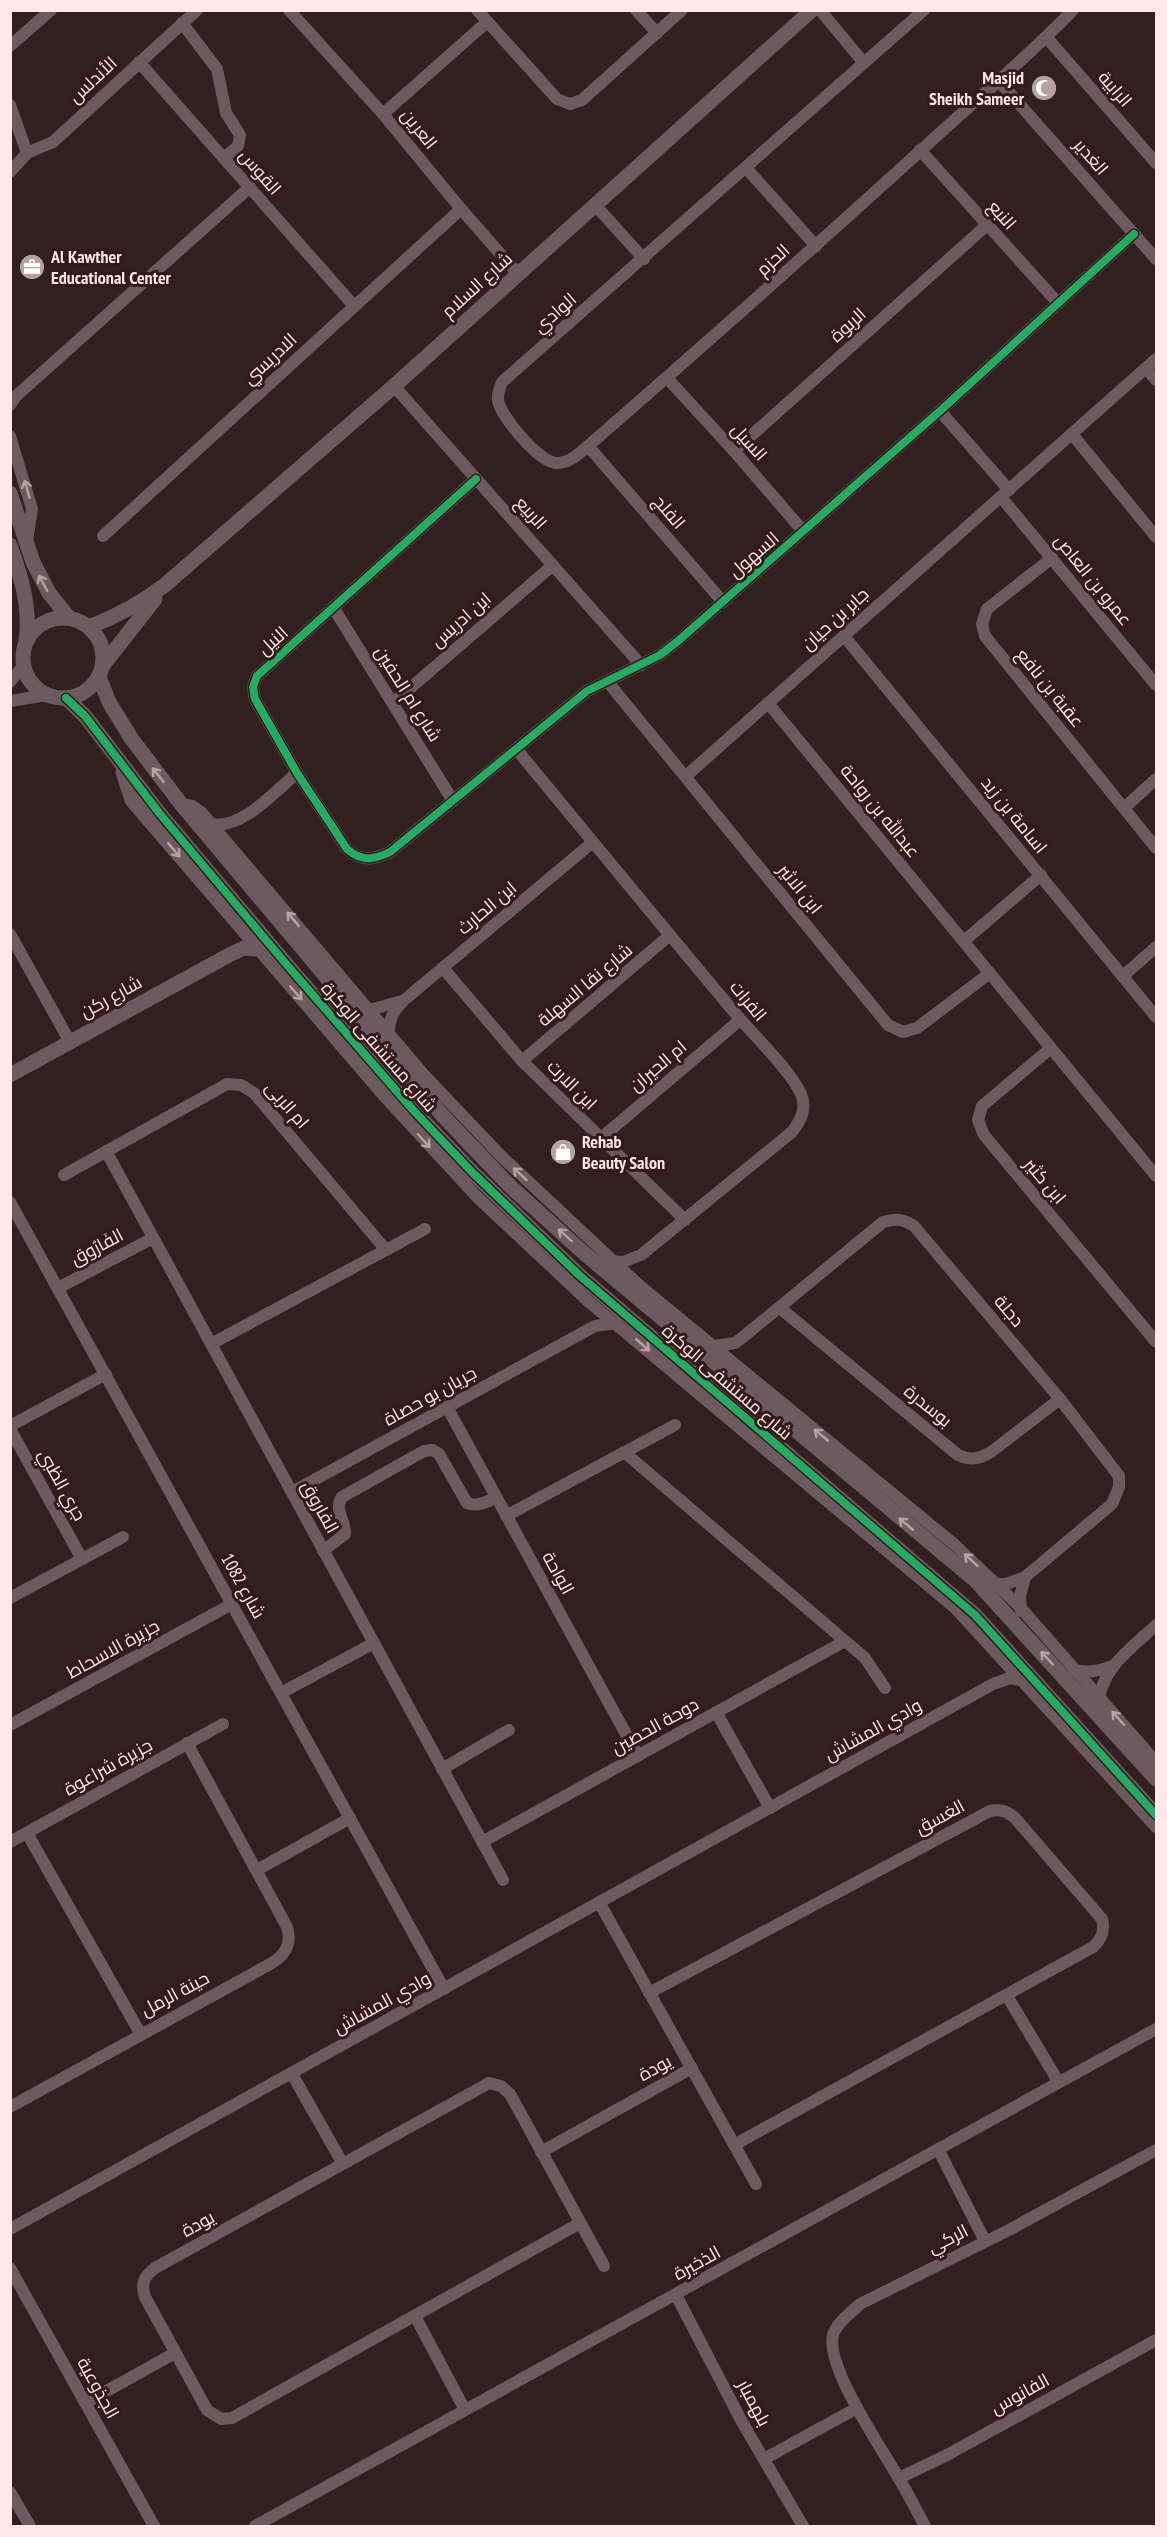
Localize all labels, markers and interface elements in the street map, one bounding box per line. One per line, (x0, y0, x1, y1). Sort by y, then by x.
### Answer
street label: الأندلس (64, 51, 122, 108)
place label: Masjid Sheikh Sameer (929, 66, 1025, 110)
street label: الرابية (1093, 66, 1137, 112)
mosque icon: Masjid Sheikh Sameer (1029, 73, 1059, 103)
street label: العرين (396, 104, 443, 154)
street label: الغدير (1069, 133, 1114, 180)
street label: القوس (234, 144, 287, 199)
street label: النبع (982, 195, 1022, 235)
street label: الحزم (751, 239, 795, 281)
place label: Al Kawther Educational Center (50, 245, 172, 289)
street label: شارع السلام (437, 247, 517, 323)
office icon: Al Kawther Educational Center (17, 252, 47, 282)
street label: الوادي (528, 288, 583, 340)
street label: الربوة (825, 302, 871, 347)
street label: الادريسي (238, 328, 303, 391)
street label: السيل (726, 418, 772, 465)
one-way arrow (20, 480, 32, 499)
street label: الفلج (647, 490, 691, 534)
street label: الربيع (510, 491, 552, 535)
street label: السهول (724, 526, 784, 583)
street label: عمرو بن العاص (1050, 529, 1137, 630)
one-way arrow (37, 574, 49, 592)
street label: جابر بن حيان (796, 582, 873, 655)
street label: ابن ادريس (426, 587, 496, 652)
street label: النيل (253, 621, 293, 660)
street label: شارع ام الحفين (369, 642, 447, 746)
street label: عقبة بن نافع (1011, 643, 1089, 733)
street label: عبدالله بن رواحة (836, 759, 925, 862)
one-way arrow (152, 767, 165, 783)
street label: اسامة بن زيد (976, 771, 1052, 858)
one-way arrow (167, 842, 181, 857)
street label: ابن الاثير (773, 858, 828, 918)
street label: ابن الحارث (452, 876, 521, 939)
one-way arrow (286, 912, 300, 927)
street label: شارع نقا السهلة (532, 938, 638, 1032)
street label: شارع ركن (76, 970, 146, 1024)
street label: الفرات (725, 976, 772, 1026)
street label: شارع مستشفى الوكرة (316, 977, 442, 1117)
one-way arrow (289, 986, 303, 1001)
street label: ام الحيران (624, 1035, 692, 1097)
street label: ابن الارت (543, 1055, 602, 1114)
street label: ام الربى (260, 1076, 314, 1134)
place label: Rehab Beauty Salon (582, 1130, 665, 1174)
one-way arrow (417, 1133, 431, 1148)
shop icon: Rehab Beauty Salon (548, 1137, 578, 1167)
street label: ابن كثير (1019, 1152, 1071, 1208)
one-way arrow (513, 1167, 528, 1182)
street label: الفَارُوق (66, 1223, 128, 1271)
one-way arrow (557, 1228, 572, 1243)
street label: دجلة (989, 1290, 1029, 1331)
street label: شارع مستشفى الوكرة (657, 1319, 797, 1445)
one-way arrow (635, 1339, 651, 1352)
street label: جريان بو حصاة (379, 1361, 480, 1431)
street label: بوسدرة (900, 1379, 957, 1432)
one-way arrow (814, 1428, 829, 1442)
street label: جري الظبي (31, 1445, 92, 1526)
street label: الفاروق (296, 1476, 344, 1538)
one-way arrow (898, 1517, 914, 1530)
street label: الواحة (537, 1547, 580, 1598)
street label: شارع 1082 (215, 1549, 271, 1623)
one-way arrow (963, 1553, 978, 1567)
street label: جزيرة الاسحاط (62, 1614, 163, 1683)
one-way arrow (1040, 1651, 1054, 1666)
street label: دوحة الحصين (607, 1692, 703, 1759)
street label: وادي المشاش (820, 1693, 927, 1768)
one-way arrow (1111, 1711, 1125, 1726)
street label: جزيرة شراعوة (59, 1733, 156, 1800)
street label: الغسق (911, 1794, 969, 1840)
street label: حينة الرمل (137, 1966, 213, 2021)
street label: وادي المشاش (329, 1966, 436, 2041)
street label: يودة (634, 2049, 676, 2086)
street label: يودة (177, 2205, 219, 2242)
street label: الركي (924, 2219, 973, 2261)
street label: الذخيرة (669, 2240, 724, 2285)
street label: الجذوعية (72, 2353, 125, 2422)
street label: الفانوس (986, 2368, 1053, 2419)
street label: بلهمبار (732, 2375, 776, 2430)

